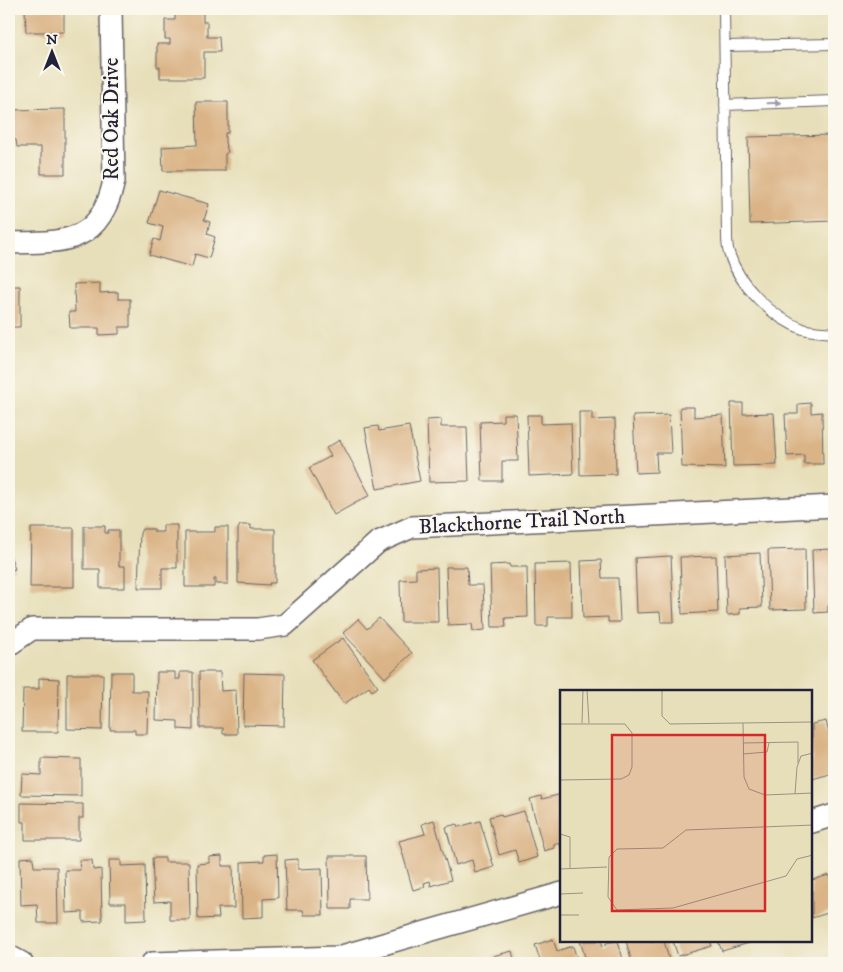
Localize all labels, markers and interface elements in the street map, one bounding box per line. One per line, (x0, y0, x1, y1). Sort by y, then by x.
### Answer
north arrow (28, 28, 78, 78)
text: N (46, 31, 58, 49)
street label: Red Oak Drive (99, 57, 125, 181)
one-way arrow (766, 99, 782, 107)
street label: Blackthorne Trail North (418, 504, 626, 540)
inset map (560, 690, 813, 942)

